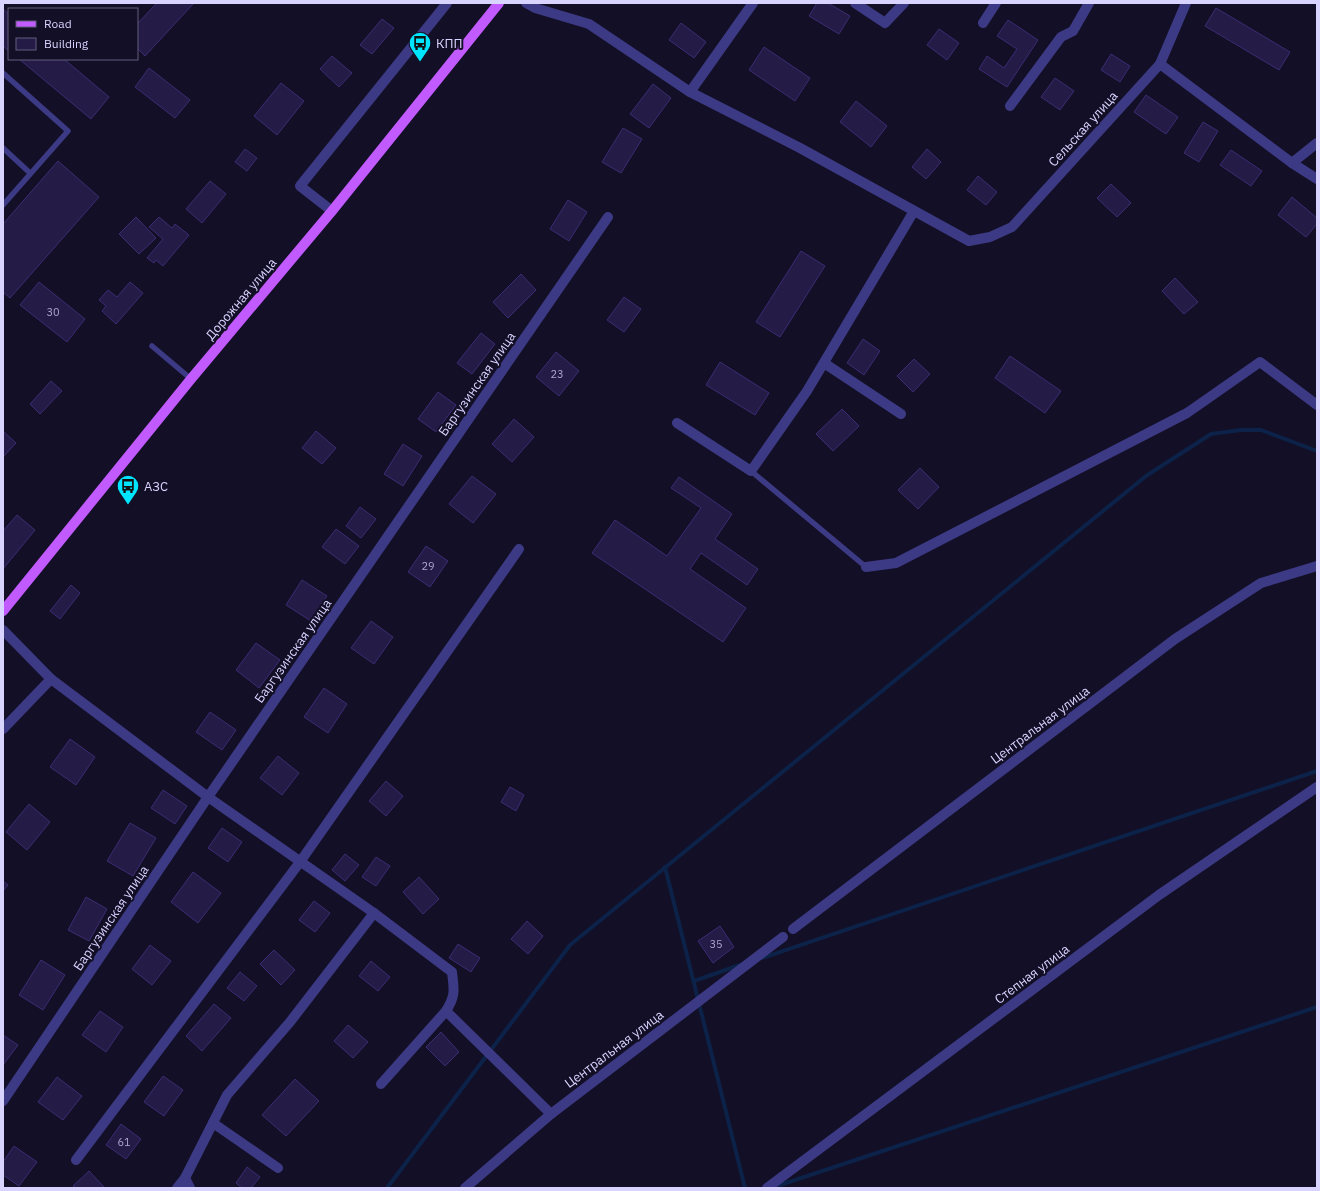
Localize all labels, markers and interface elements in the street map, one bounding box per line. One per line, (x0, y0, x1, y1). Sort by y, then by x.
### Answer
legend (8, 8, 138, 60)
text: Road (44, 16, 72, 31)
bus stop icon: КПП (407, 30, 433, 63)
place label: КПП (436, 35, 463, 52)
text: Building (44, 36, 89, 51)
street label: Сельская улица (1045, 88, 1121, 170)
street label: Дорожная улица (202, 254, 280, 343)
house number: 30 (46, 305, 60, 319)
street label: Баргузинская улица (435, 329, 519, 439)
house number: 23 (550, 367, 564, 381)
bus stop icon: АЗС (115, 473, 141, 506)
place label: АЗС (144, 478, 168, 495)
house number: 29 (421, 559, 435, 573)
street label: Баргузинская улица (251, 596, 335, 706)
street label: Центральная улица (987, 682, 1093, 768)
street label: Баргузинская улица (69, 862, 153, 974)
house number: 35 (709, 937, 723, 951)
street label: Степная улица (991, 940, 1073, 1008)
street label: Центральная улица (561, 1006, 667, 1092)
house number: 61 (117, 1135, 131, 1149)

